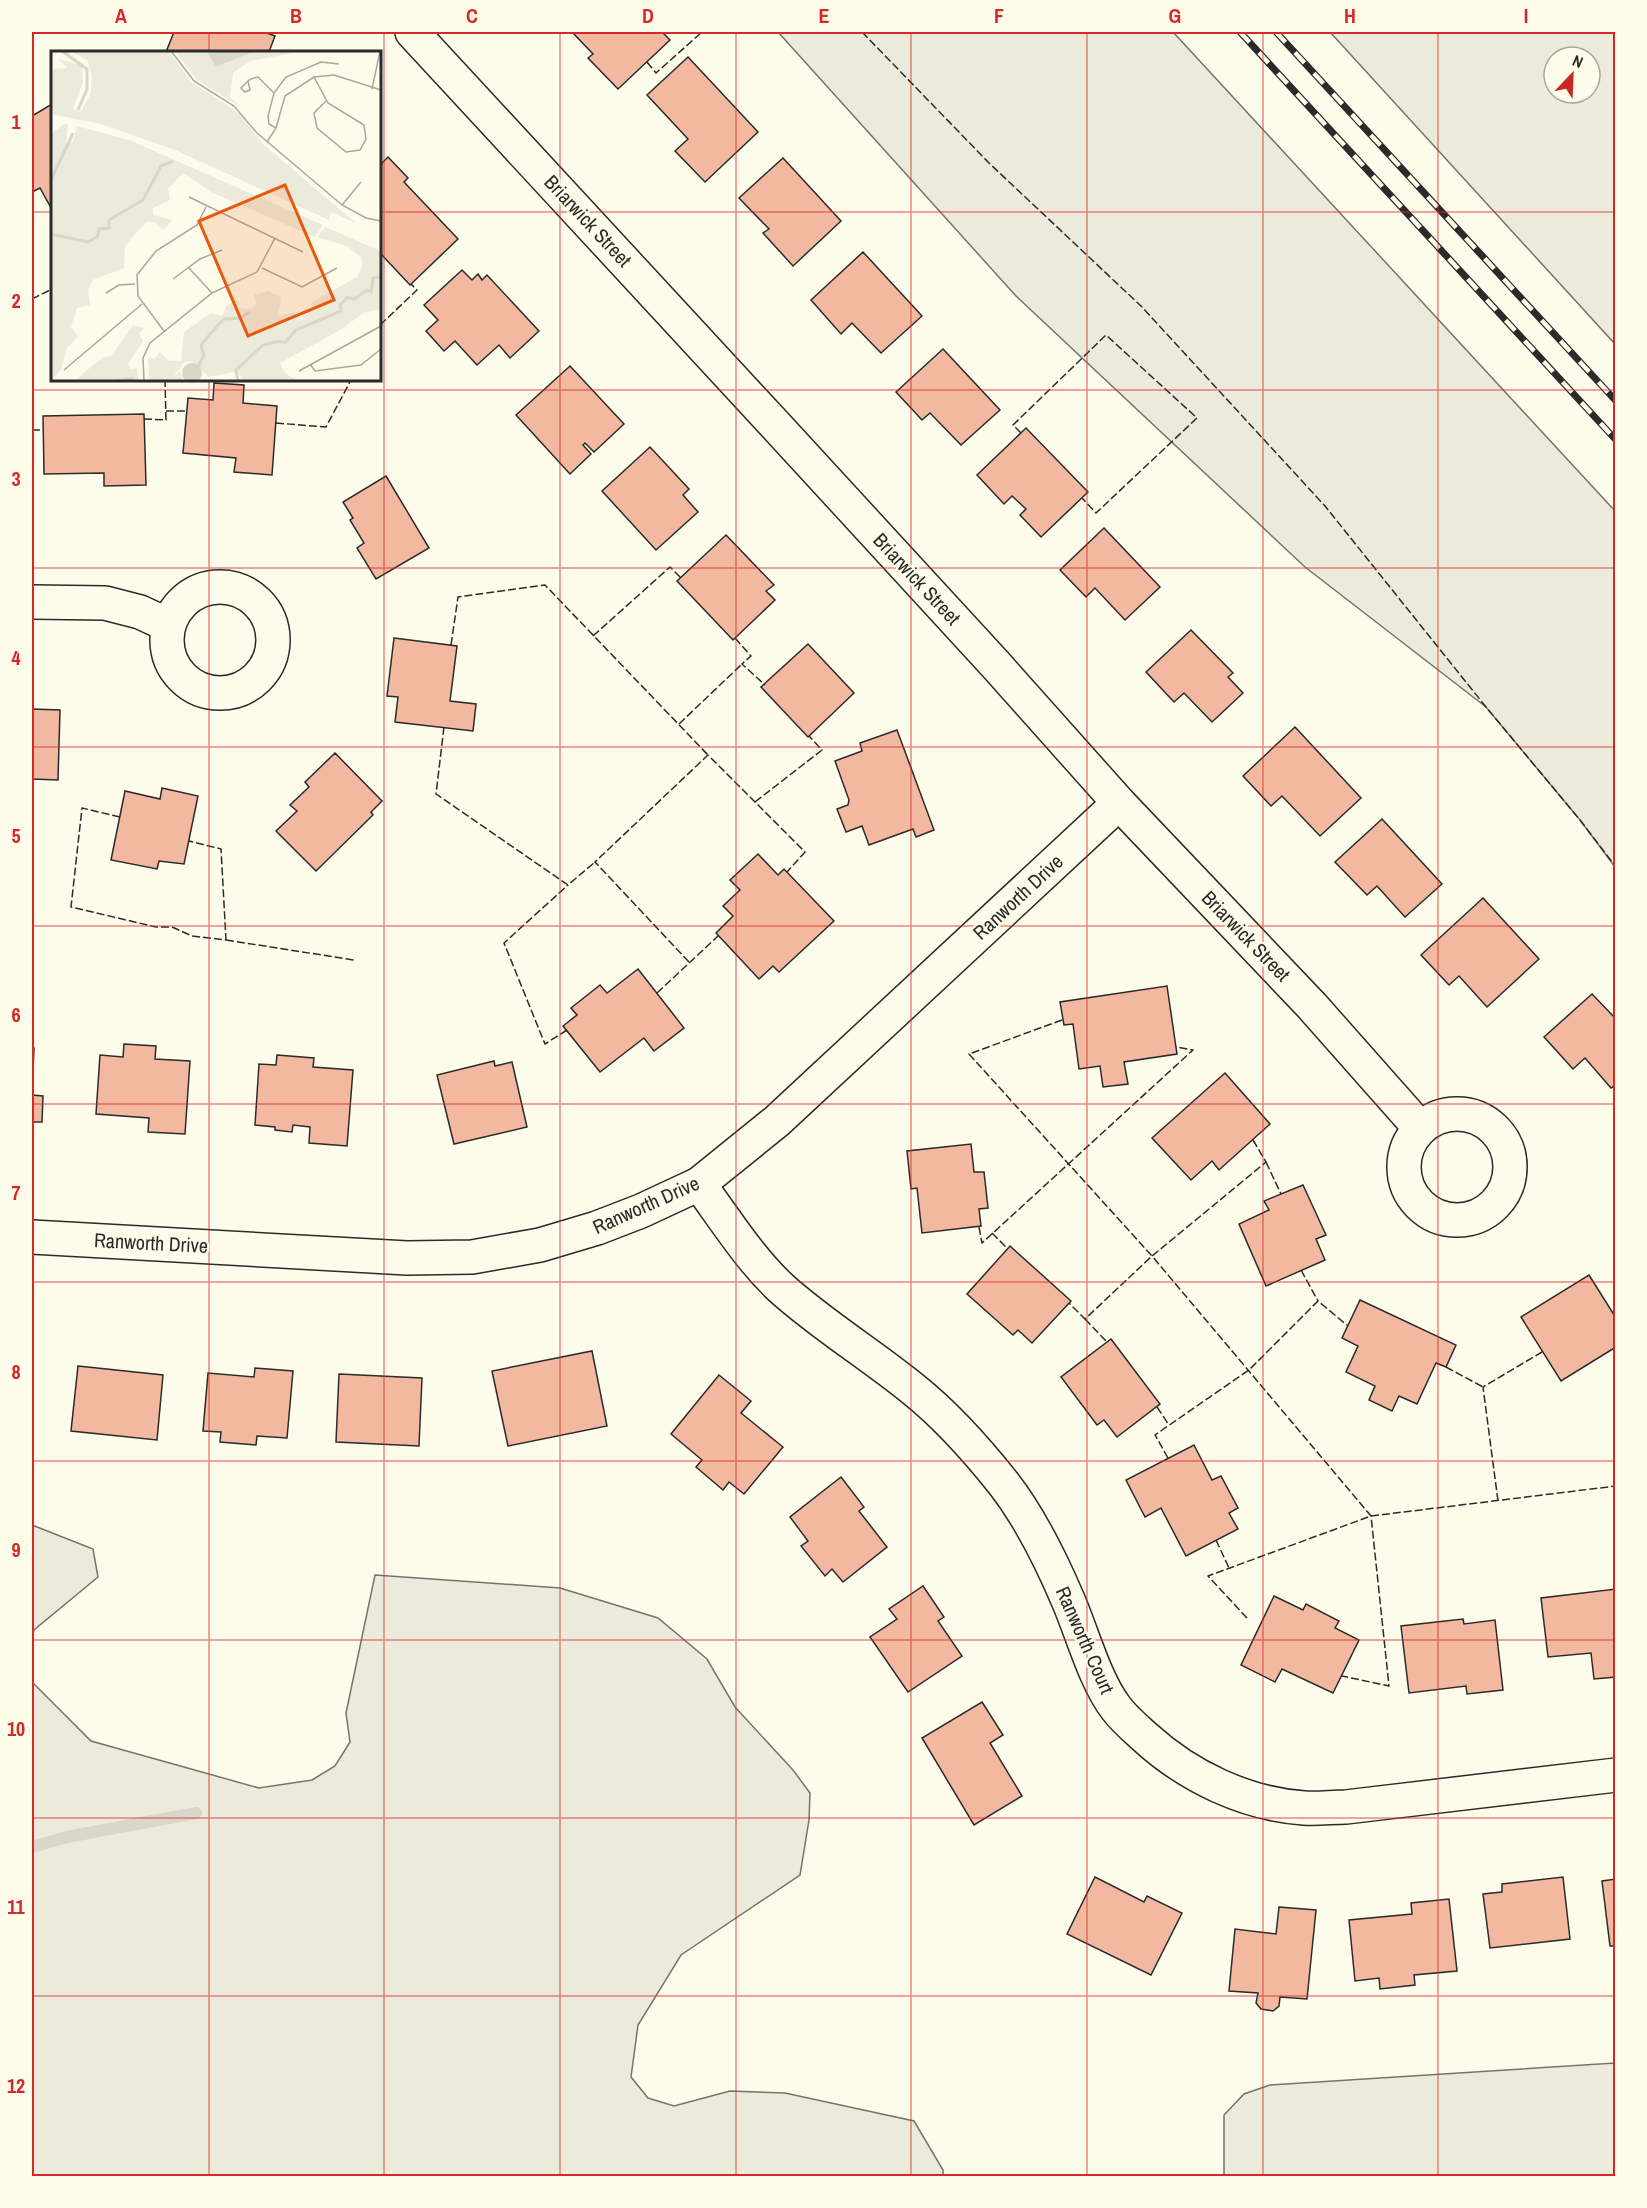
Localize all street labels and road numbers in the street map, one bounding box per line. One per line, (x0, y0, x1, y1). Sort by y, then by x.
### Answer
street label: Briarwick Street (539, 169, 638, 273)
street label: Briarwick Street (868, 527, 967, 631)
street label: Ranworth Drive (967, 848, 1069, 945)
street label: Briarwick Street (1196, 884, 1297, 987)
street label: Ranworth Drive (588, 1169, 703, 1240)
street label: Ranworth Drive (93, 1226, 209, 1259)
street label: Ranworth Court (1050, 1582, 1121, 1698)

